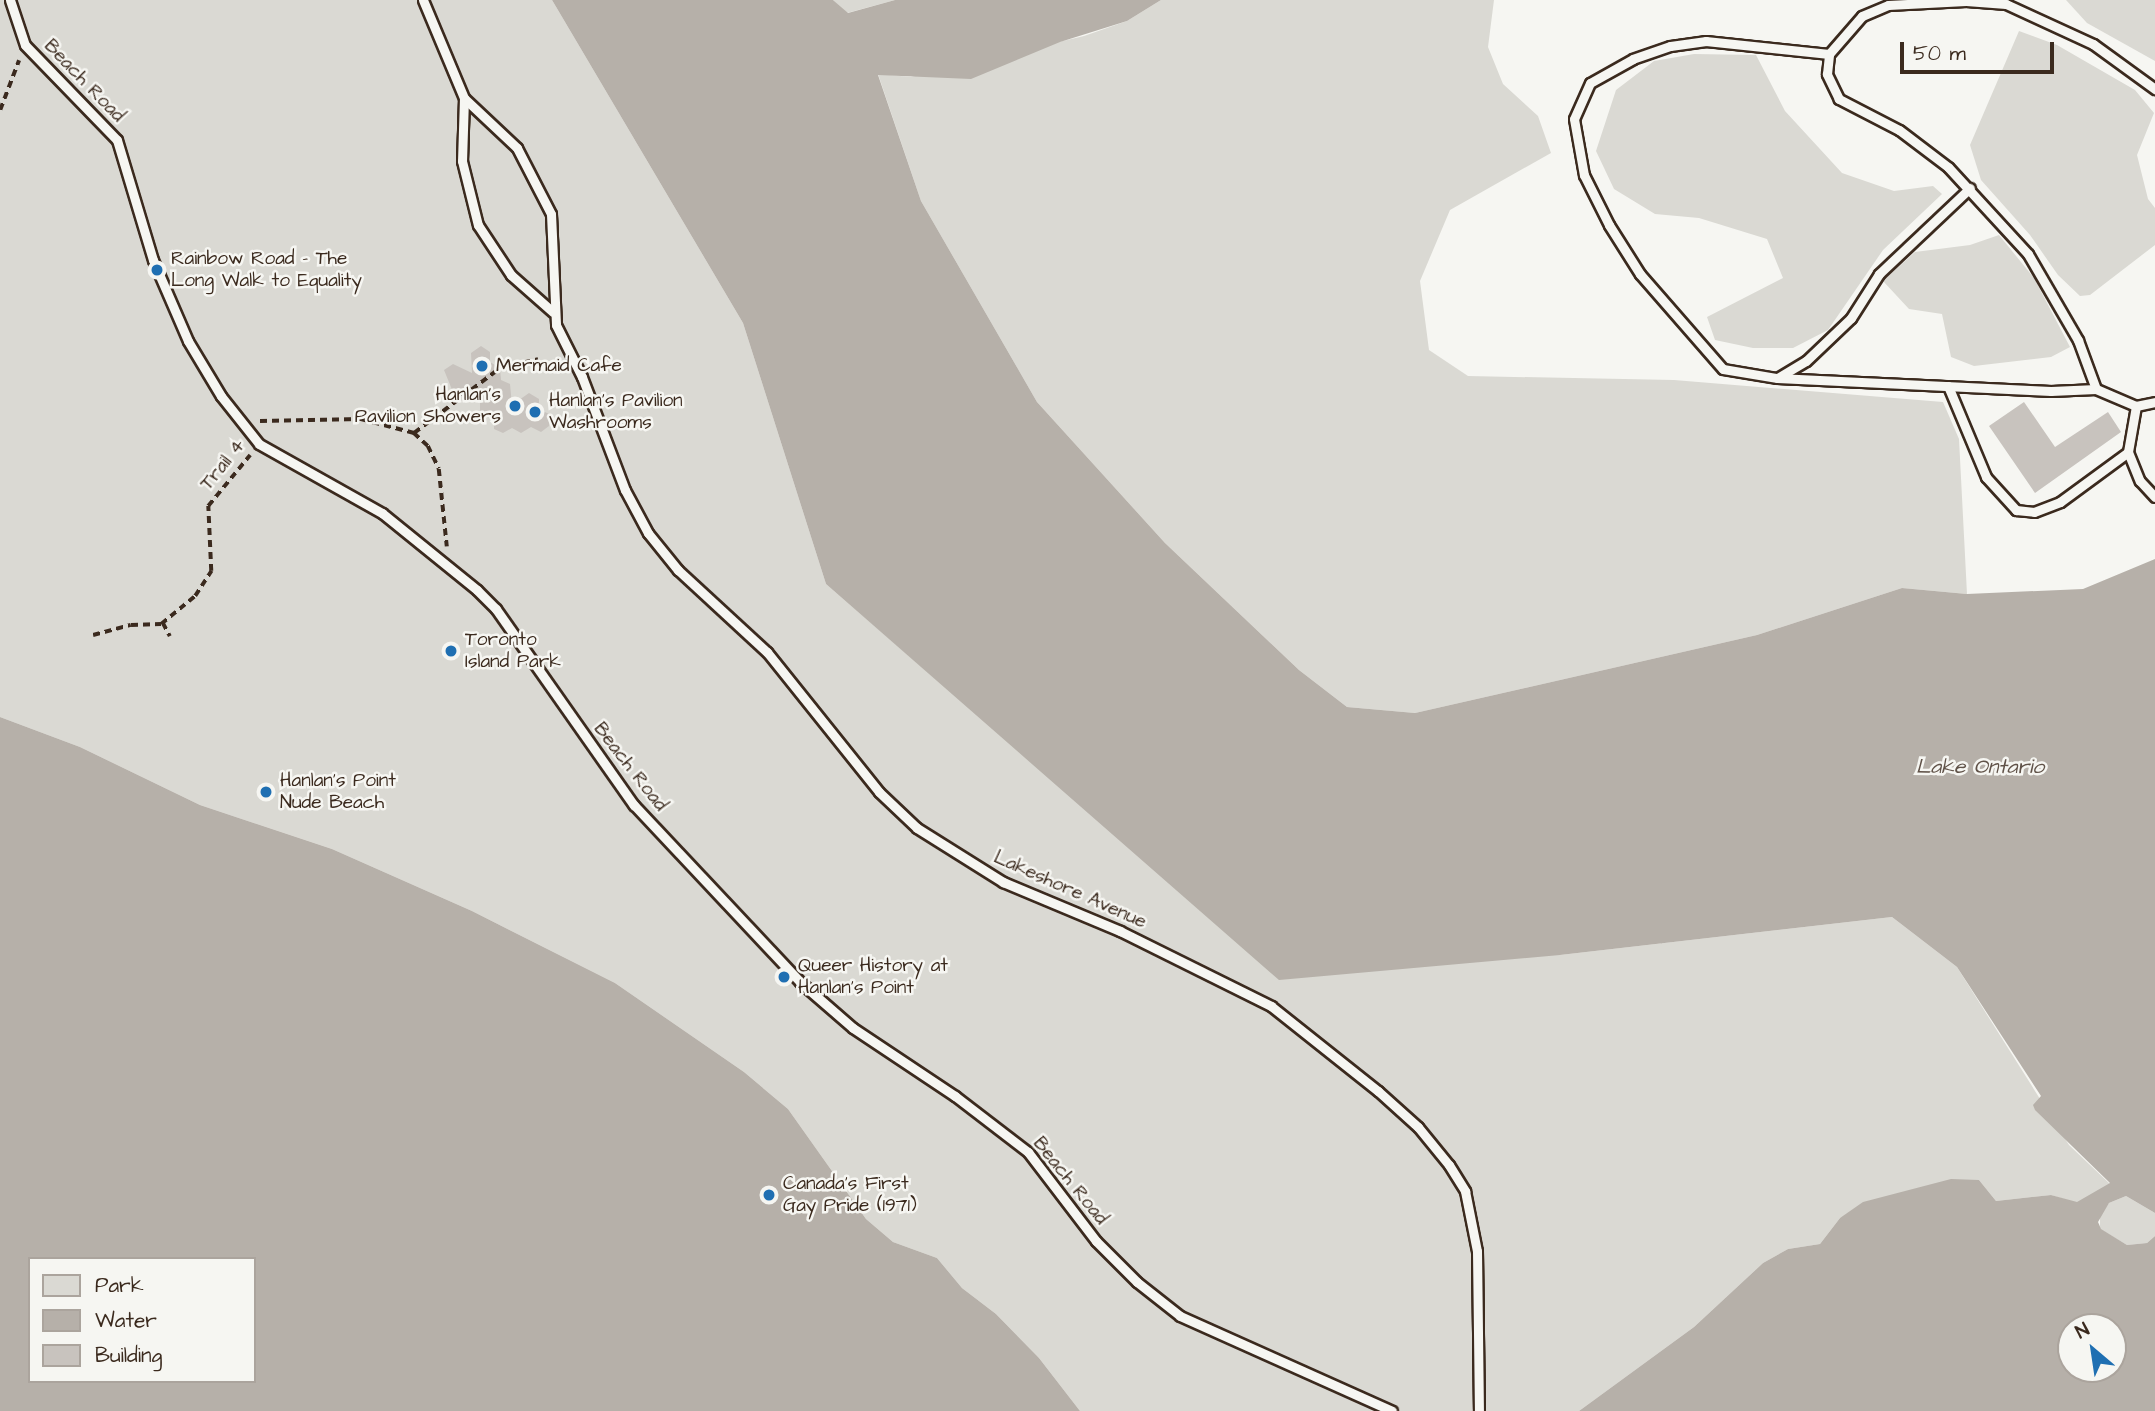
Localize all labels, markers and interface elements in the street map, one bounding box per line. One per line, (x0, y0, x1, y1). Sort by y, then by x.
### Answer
scale bar (1903, 28, 2057, 72)
street label: Beach Road (39, 35, 129, 127)
text: 50 m (1913, 39, 1966, 68)
place label: Rainbow Road - The Long Walk to Equality (171, 248, 362, 292)
marker: Rainbow Road - The Long Walk to Equality (149, 262, 165, 278)
place label: Mermaid Cafe (496, 355, 622, 377)
marker: Mermaid Cafe (474, 358, 490, 374)
place label: Hanlan's Pavilion Showers (355, 384, 501, 428)
place label: Hanlan's Pavilion Washrooms (549, 390, 683, 434)
marker: Hanlan's Pavilion Showers (507, 398, 523, 414)
marker: Hanlan's Pavilion Washrooms (527, 404, 543, 420)
street label: Trail 4 (196, 435, 250, 495)
place label: Toronto Island Park (465, 629, 561, 673)
marker: Toronto Island Park (443, 643, 459, 659)
street label: Beach Road (588, 718, 672, 816)
water label: Lake Ontario (1916, 754, 2044, 780)
place label: Hanlan's Point Nude Beach (280, 770, 396, 814)
marker: Hanlan's Point Nude Beach (258, 784, 274, 800)
street label: Lakeshore Avenue (990, 846, 1150, 934)
place label: Queer History at Hanlan's Point (798, 955, 948, 999)
marker: Queer History at Hanlan's Point (776, 969, 792, 985)
street label: Beach Road (1028, 1133, 1112, 1229)
place label: Canada's First Gay Pride (1971) (783, 1173, 917, 1217)
marker: Canada's First Gay Pride (1971) (761, 1187, 777, 1203)
legend (28, 1257, 256, 1383)
text: Park (95, 1271, 144, 1300)
text: Water (95, 1306, 157, 1335)
north arrow (2057, 1313, 2127, 1383)
text: N (2071, 1316, 2094, 1346)
text: Building (95, 1341, 162, 1370)

